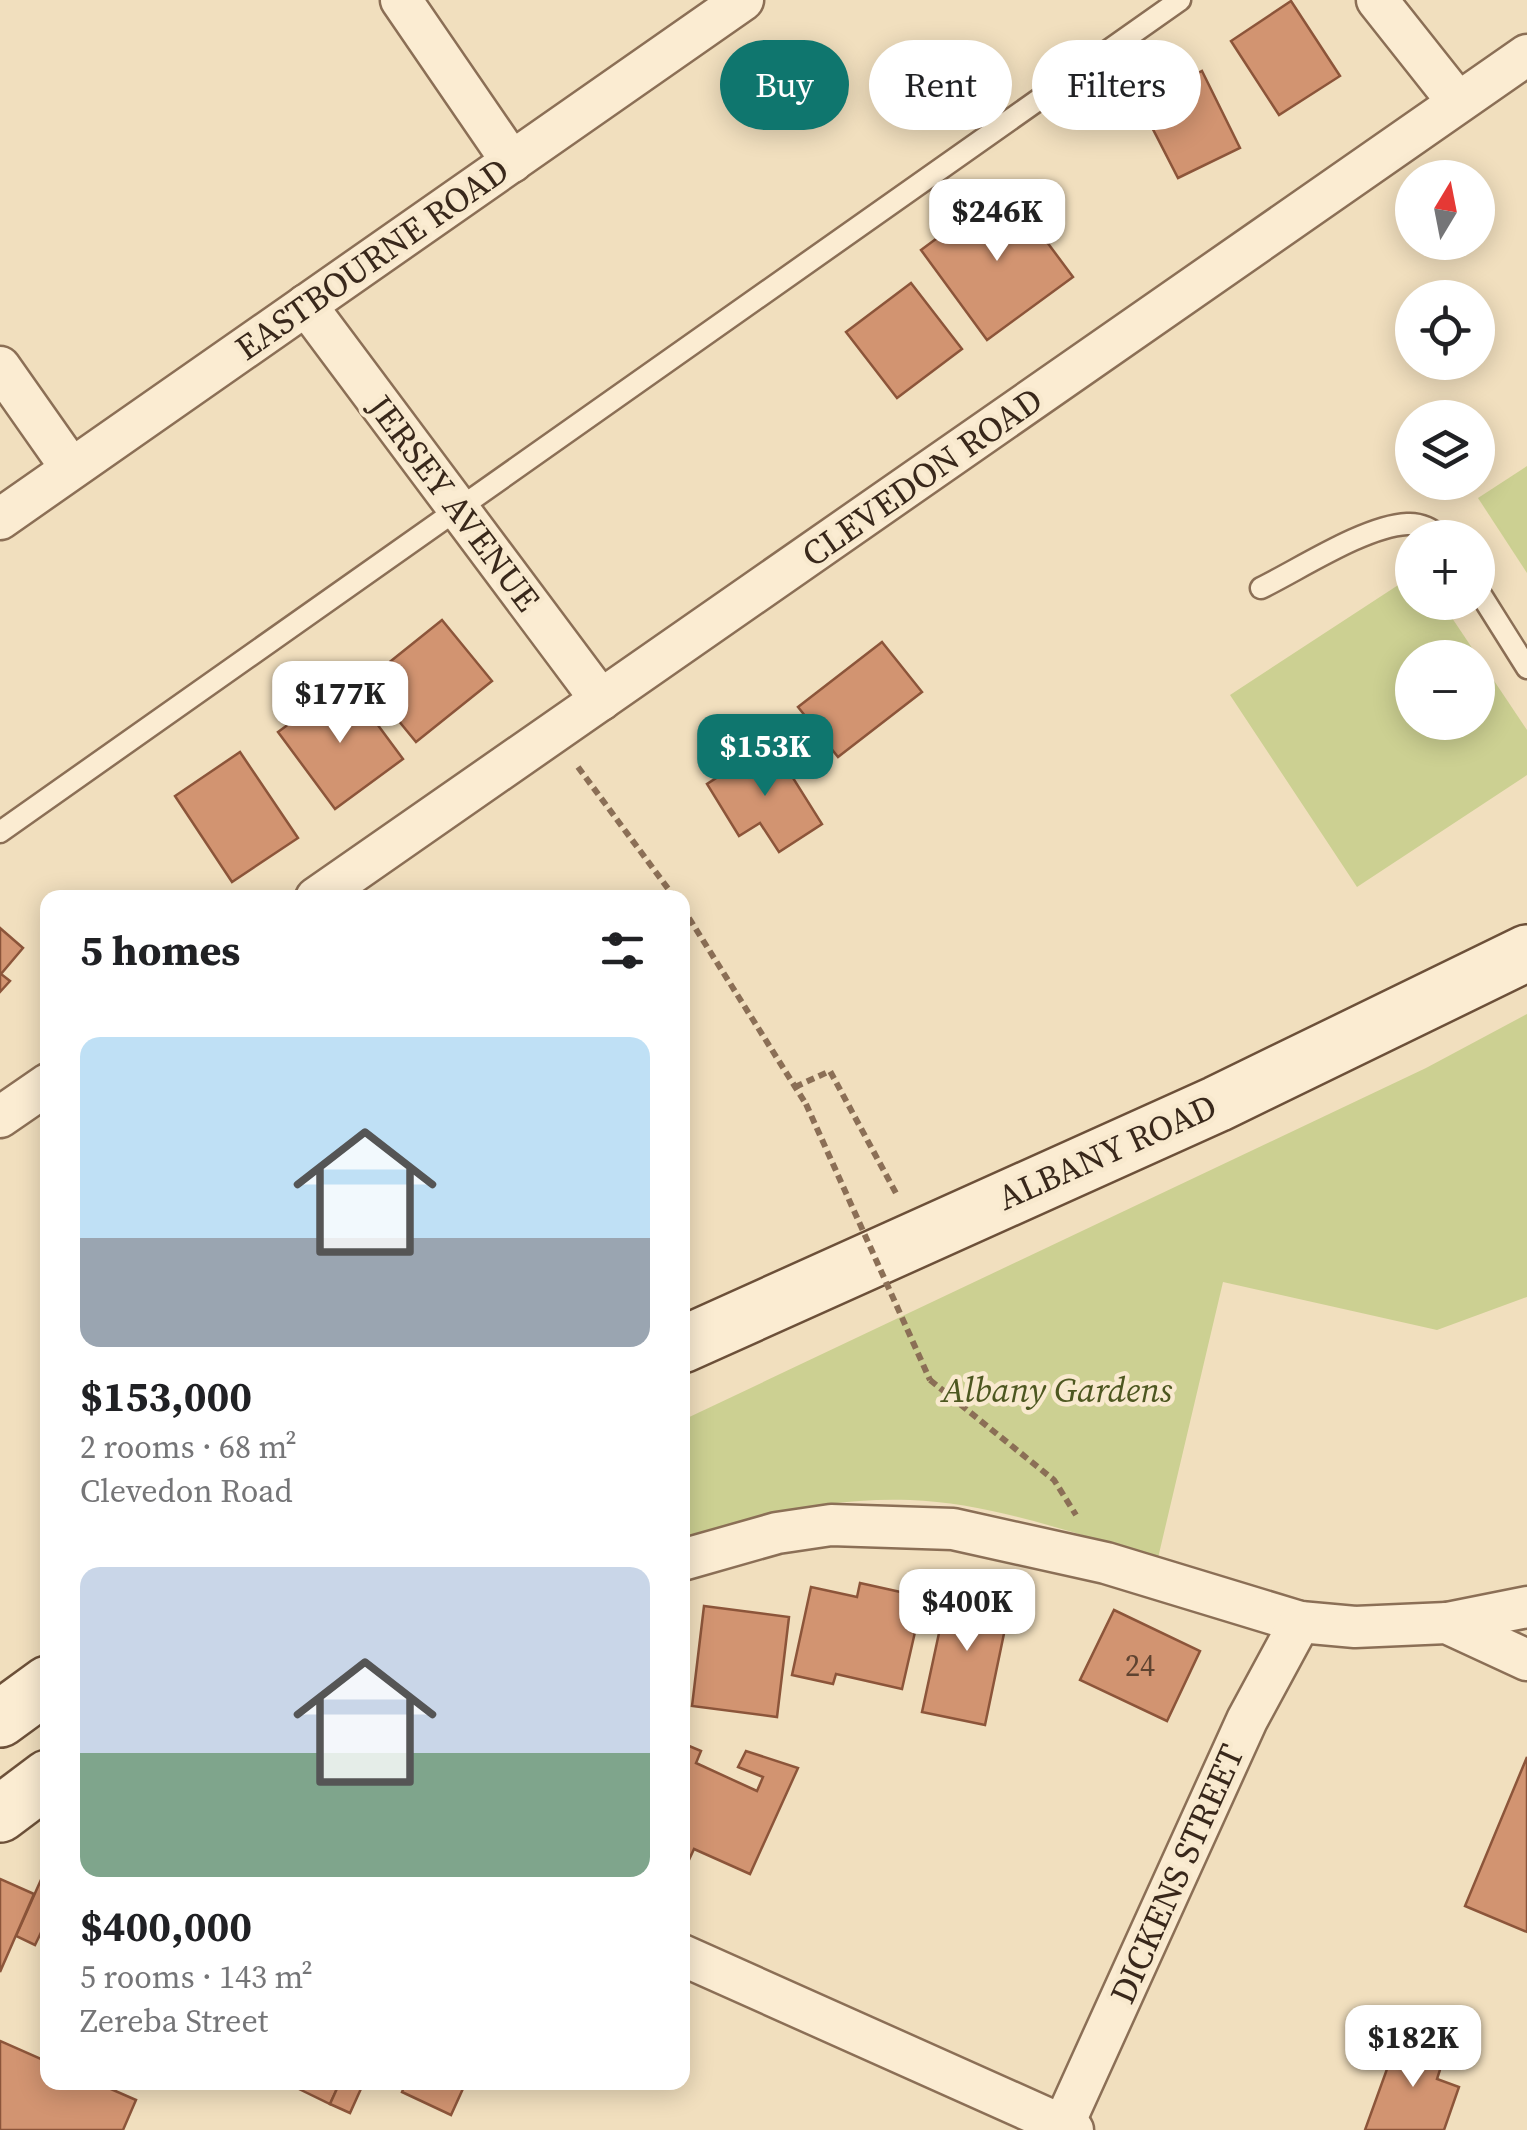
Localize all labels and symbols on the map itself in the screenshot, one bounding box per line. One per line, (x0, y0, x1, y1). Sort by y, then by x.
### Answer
street label: EASTBOURNE ROAD (225, 146, 519, 372)
north arrow (1395, 160, 1495, 260)
pin: $246K (927, 179, 1067, 264)
street label: CLEVEDON ROAD (792, 376, 1052, 578)
street label: JERSEY AVENUE (356, 384, 551, 621)
pin: $177K (270, 661, 410, 746)
pin: $153K (695, 714, 835, 799)
street label: ALBANY ROAD (990, 1082, 1224, 1222)
park label: Albany Gardens (940, 1366, 1173, 1414)
pin: $400K (897, 1569, 1037, 1654)
house number: 24 (1125, 1645, 1155, 1686)
street label: DICKENS STREET (1098, 1737, 1256, 2011)
pin: $182K (1343, 2005, 1483, 2090)

